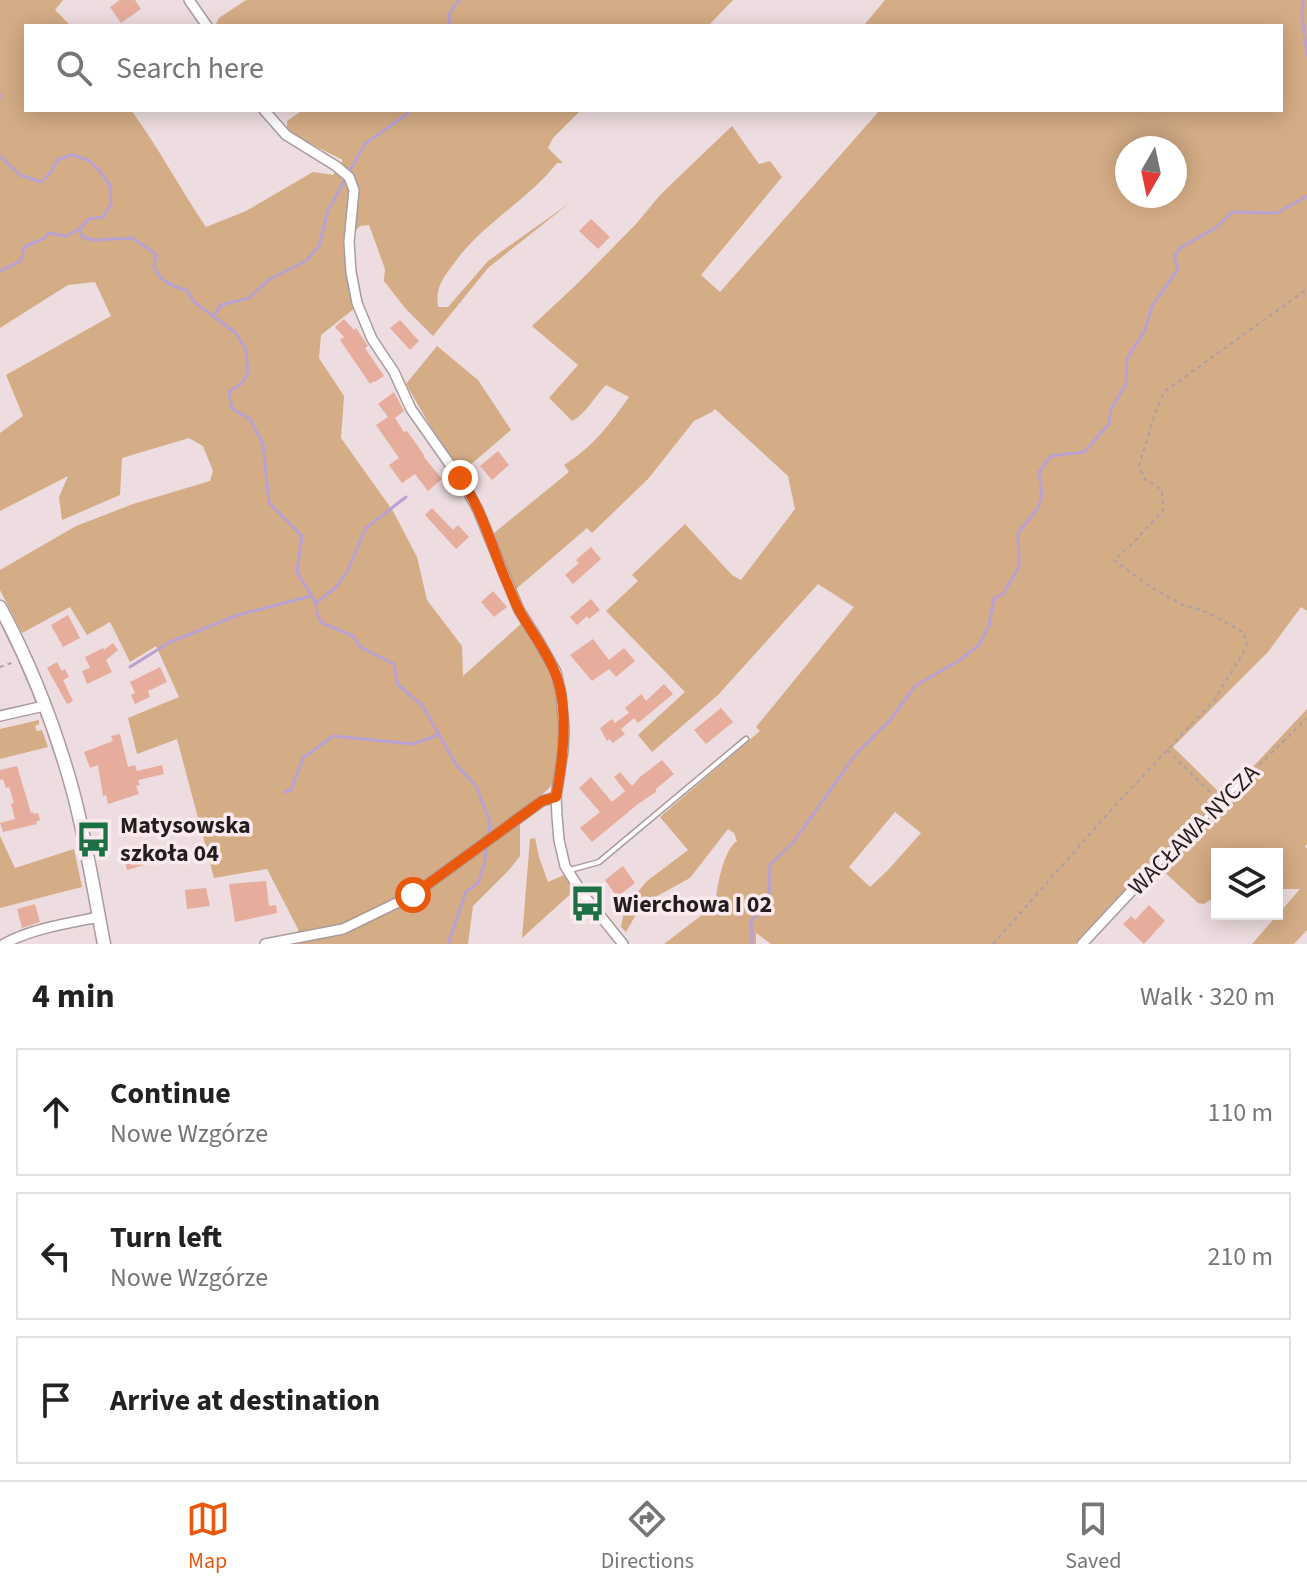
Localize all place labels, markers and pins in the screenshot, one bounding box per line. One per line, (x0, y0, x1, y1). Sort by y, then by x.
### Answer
place label: Matysowska szkoła 04 (120, 808, 251, 871)
bus stop icon: Matysowska szkoła 04 (75, 820, 113, 858)
bus stop icon: Wierchowa I 02 (568, 885, 606, 923)
place label: Wierchowa I 02 (613, 887, 772, 922)

